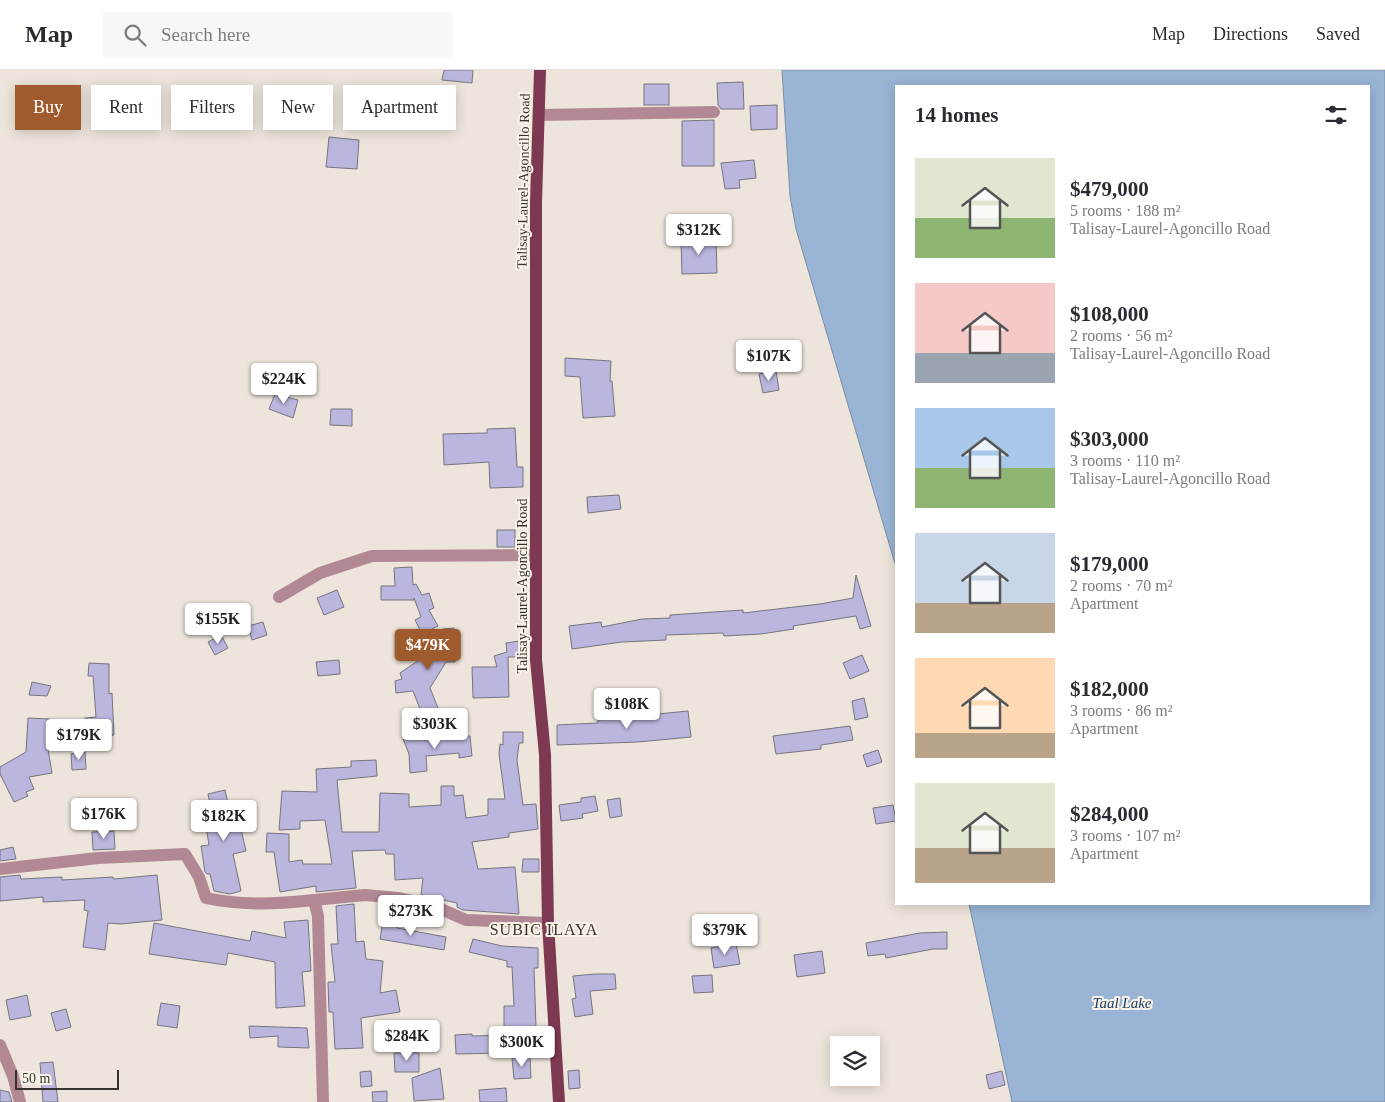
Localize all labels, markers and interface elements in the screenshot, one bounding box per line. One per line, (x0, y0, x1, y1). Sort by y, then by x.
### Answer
search box (103, 12, 453, 57)
text: Map (25, 21, 73, 47)
icon: search (121, 21, 149, 49)
text: Search here (161, 24, 250, 45)
text: Map (1152, 24, 1185, 44)
text: Directions (1213, 24, 1288, 44)
text: Saved (1316, 24, 1360, 44)
chip: Buy (15, 85, 81, 130)
chip: Rent (91, 85, 161, 130)
chip: Filters (171, 85, 253, 130)
chip: New (263, 85, 333, 130)
chip: Apartment (343, 85, 456, 130)
street label: Talisay-Laurel-Agoncillo Road (514, 93, 533, 269)
icon: filters (1322, 101, 1350, 129)
text: 14 homes (915, 103, 998, 127)
text: $479,000 (1070, 177, 1149, 201)
icon: home (955, 178, 1015, 238)
text: 5 rooms · 188 m² (1070, 202, 1181, 219)
pin: $312K (664, 214, 734, 256)
text: Talisay-Laurel-Agoncillo Road (1070, 220, 1270, 237)
text: $312K (677, 221, 721, 238)
text: $108,000 (1070, 302, 1149, 326)
icon: home (955, 303, 1015, 363)
text: 2 rooms · 56 m² (1070, 327, 1173, 344)
pin: $107K (734, 340, 804, 382)
text: Talisay-Laurel-Agoncillo Road (1070, 345, 1270, 362)
text: $107K (747, 347, 791, 364)
pin: $224K (249, 362, 319, 405)
text: $224K (262, 370, 306, 387)
text: $303,000 (1070, 427, 1149, 451)
icon: home (955, 428, 1015, 488)
text: 3 rooms · 110 m² (1070, 452, 1180, 469)
text: Talisay-Laurel-Agoncillo Road (1070, 470, 1270, 487)
street label: Talisay-Laurel-Agoncillo Road (515, 498, 530, 674)
text: $179,000 (1070, 552, 1149, 576)
icon: home (955, 553, 1015, 613)
text: 2 rooms · 70 m² (1070, 577, 1173, 594)
text: Apartment (1070, 595, 1138, 612)
pin: $155K (183, 602, 253, 645)
text: $155K (196, 610, 240, 627)
pin: $479K (393, 628, 463, 671)
text: $479K (406, 636, 450, 653)
text: $182,000 (1070, 677, 1149, 701)
icon: home (955, 678, 1015, 738)
pin: $108K (592, 688, 662, 730)
text: $108K (605, 695, 649, 712)
text: 3 rooms · 86 m² (1070, 702, 1173, 719)
pin: $303K (400, 708, 470, 750)
text: $303K (413, 715, 457, 732)
pin: $179K (44, 718, 114, 761)
text: Apartment (1070, 720, 1138, 737)
text: $179K (57, 726, 101, 743)
pin: $176K (69, 798, 139, 840)
pin: $182K (189, 800, 259, 842)
text: $284,000 (1070, 802, 1149, 826)
icon: home (955, 803, 1015, 863)
text: $176K (82, 805, 126, 822)
text: $182K (202, 807, 246, 824)
text: 3 rooms · 107 m² (1070, 827, 1181, 844)
text: Apartment (1070, 845, 1138, 862)
pin: $273K (376, 894, 446, 937)
text: $273K (389, 902, 433, 919)
pin: $379K (690, 914, 760, 956)
district label: SUBIC ILAYA (490, 921, 598, 938)
text: $379K (703, 921, 747, 938)
water label: Taal Lake (1092, 995, 1152, 1011)
pin: $284K (372, 1020, 442, 1062)
pin: $300K (487, 1026, 557, 1068)
text: $284K (385, 1027, 429, 1044)
text: $300K (500, 1033, 544, 1050)
map controls (830, 1036, 880, 1086)
button: layers (830, 1036, 880, 1086)
scale bar (15, 1067, 119, 1090)
text: 50 m (22, 1071, 50, 1086)

